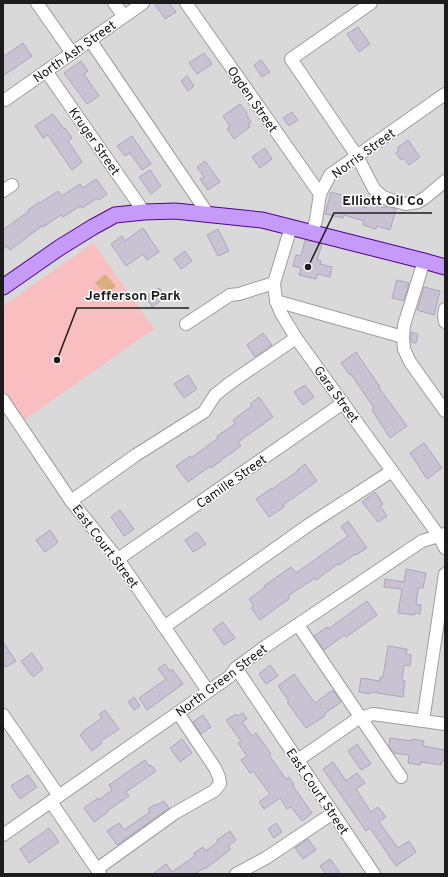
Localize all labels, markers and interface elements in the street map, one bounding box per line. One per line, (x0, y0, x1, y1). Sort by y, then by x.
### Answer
street label: North Ash Street (31, 18, 120, 87)
street label: Ogden Street (223, 64, 280, 136)
street label: Kruger Street (64, 105, 123, 179)
street label: Norris Street (329, 126, 399, 183)
callout: Elliott Oil Co (334, 187, 432, 213)
text: Elliott Oil Co (342, 193, 424, 210)
callout: Jefferson Park (77, 282, 189, 308)
text: Jefferson Park (85, 288, 181, 305)
street label: Gara Street (309, 364, 361, 427)
street label: Camille Street (194, 452, 271, 513)
street label: East Court Street (68, 502, 141, 592)
street label: North Green Street (173, 642, 271, 721)
street label: East Court Street (282, 746, 351, 838)

